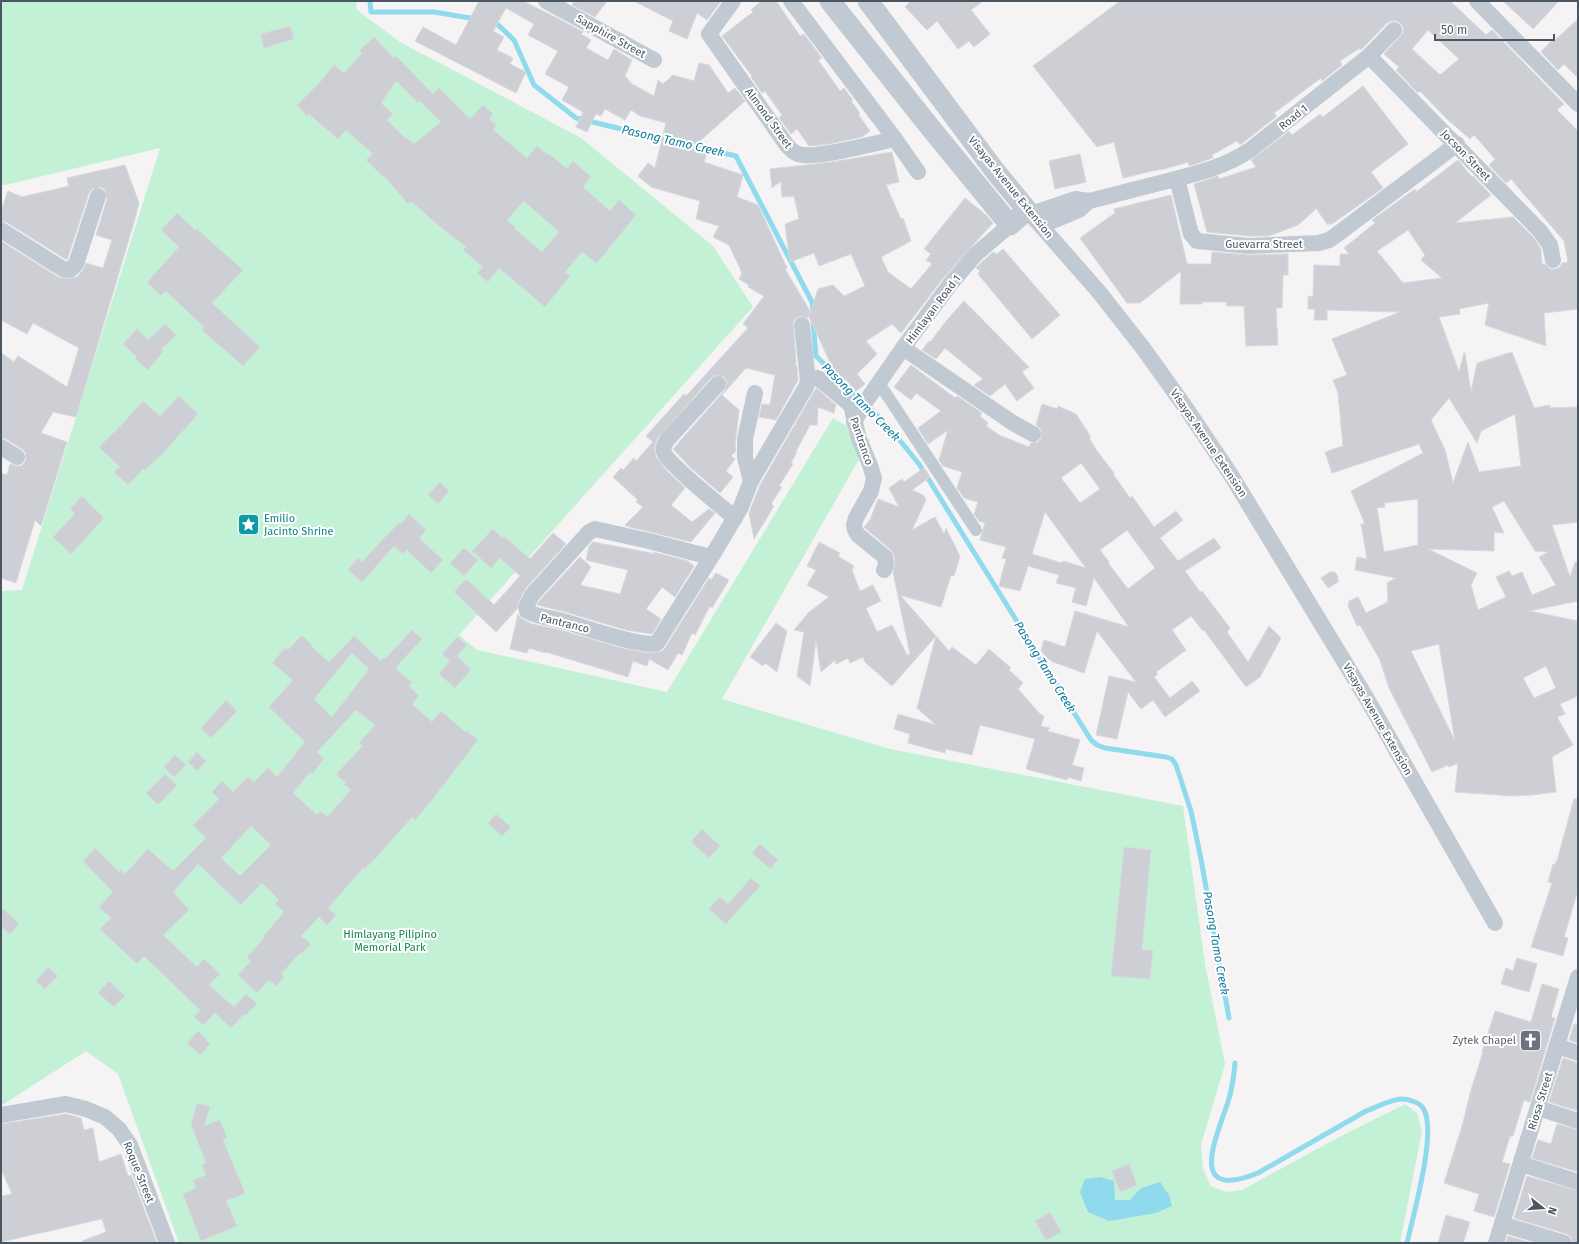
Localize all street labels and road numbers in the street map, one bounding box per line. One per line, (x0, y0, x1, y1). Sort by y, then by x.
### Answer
street label: Sapphire Street (574, 12, 648, 61)
street label: Almond Street (742, 86, 795, 151)
street label: Road 1 (1276, 102, 1310, 133)
street label: Jocson Street (1438, 127, 1493, 184)
street label: Visayas Avenue Extension (966, 134, 1056, 241)
street label: Guevarra Street (1225, 238, 1303, 251)
street label: Himlayan Road 1 (903, 272, 963, 346)
street label: Visayas Avenue Extension (1168, 387, 1250, 500)
street label: Pantranco (847, 415, 876, 467)
street label: Pantranco (539, 611, 591, 636)
street label: Visayas Avenue Extension (1340, 661, 1415, 778)
street label: Riosa Street (1525, 1071, 1555, 1132)
street label: Roque Street (120, 1140, 157, 1205)

